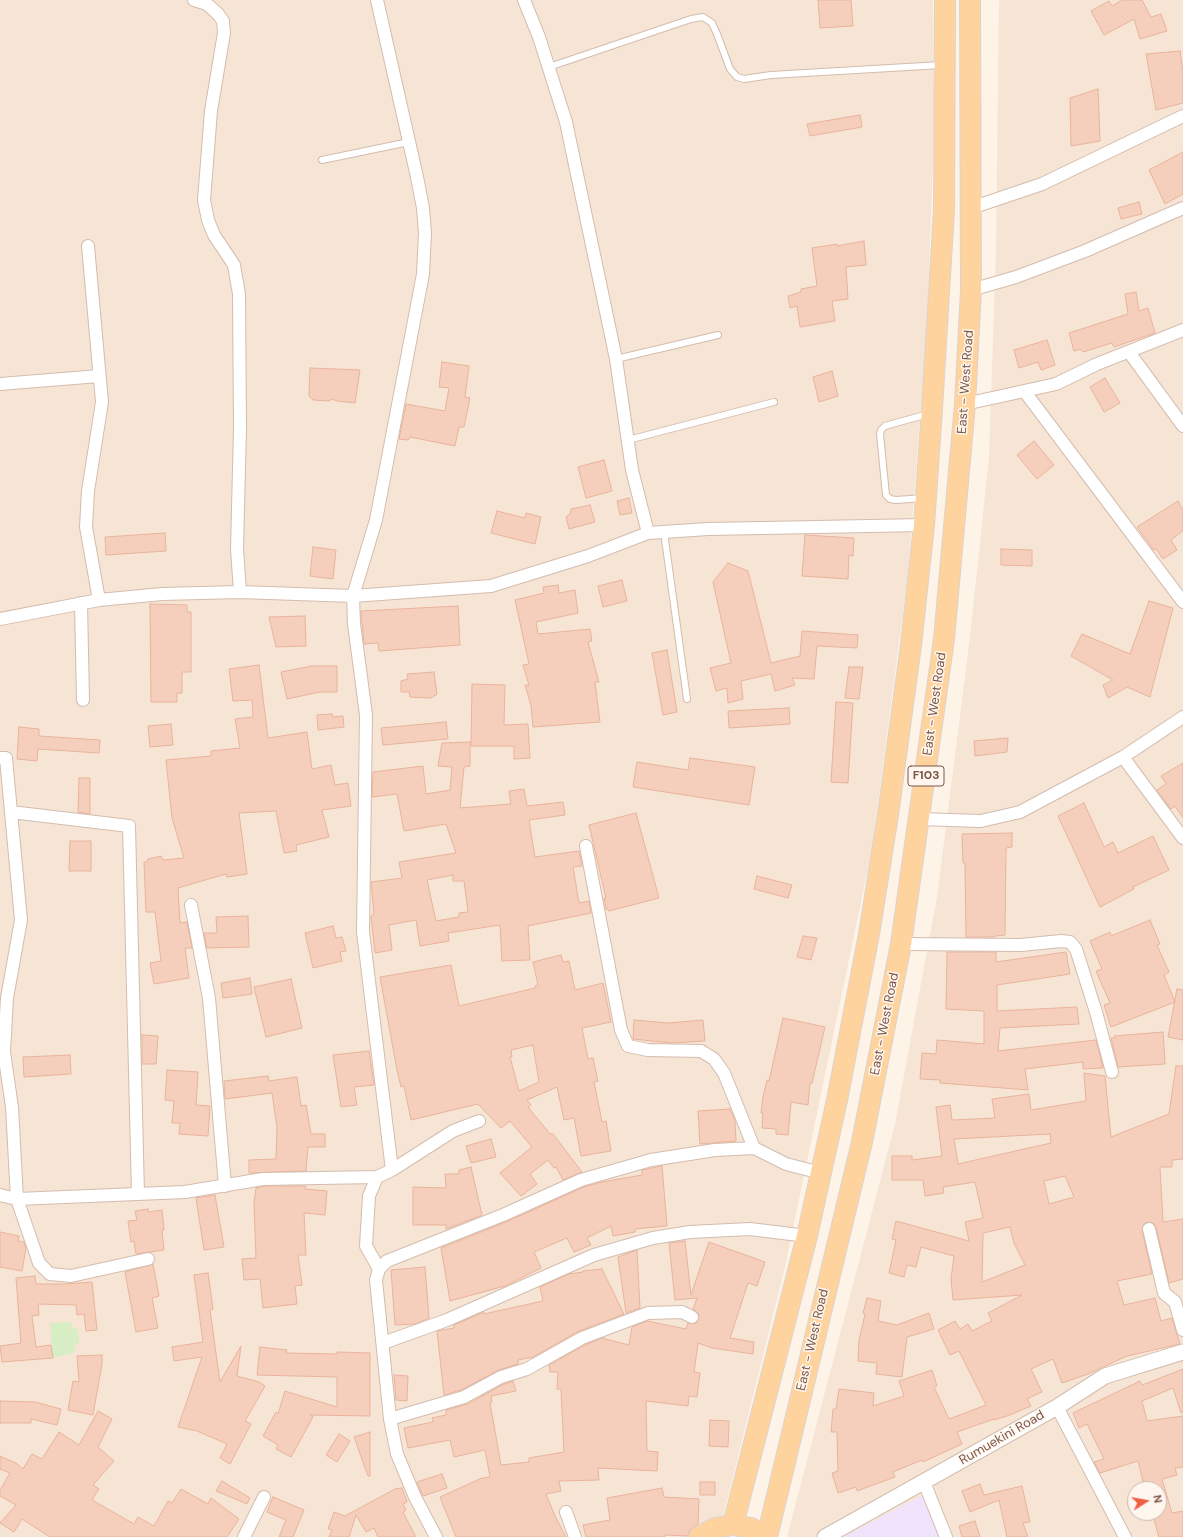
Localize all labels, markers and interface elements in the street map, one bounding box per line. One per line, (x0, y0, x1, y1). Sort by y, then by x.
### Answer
street label: East - West Road (955, 330, 977, 434)
street label: East - West Road (920, 651, 950, 757)
road number: F103 (908, 766, 944, 786)
street label: East - West Road (867, 971, 903, 1077)
street label: East - West Road (794, 1288, 832, 1392)
street label: Rumuekini Road (957, 1407, 1047, 1469)
north arrow (1127, 1481, 1167, 1521)
text: N (1150, 1494, 1165, 1504)

